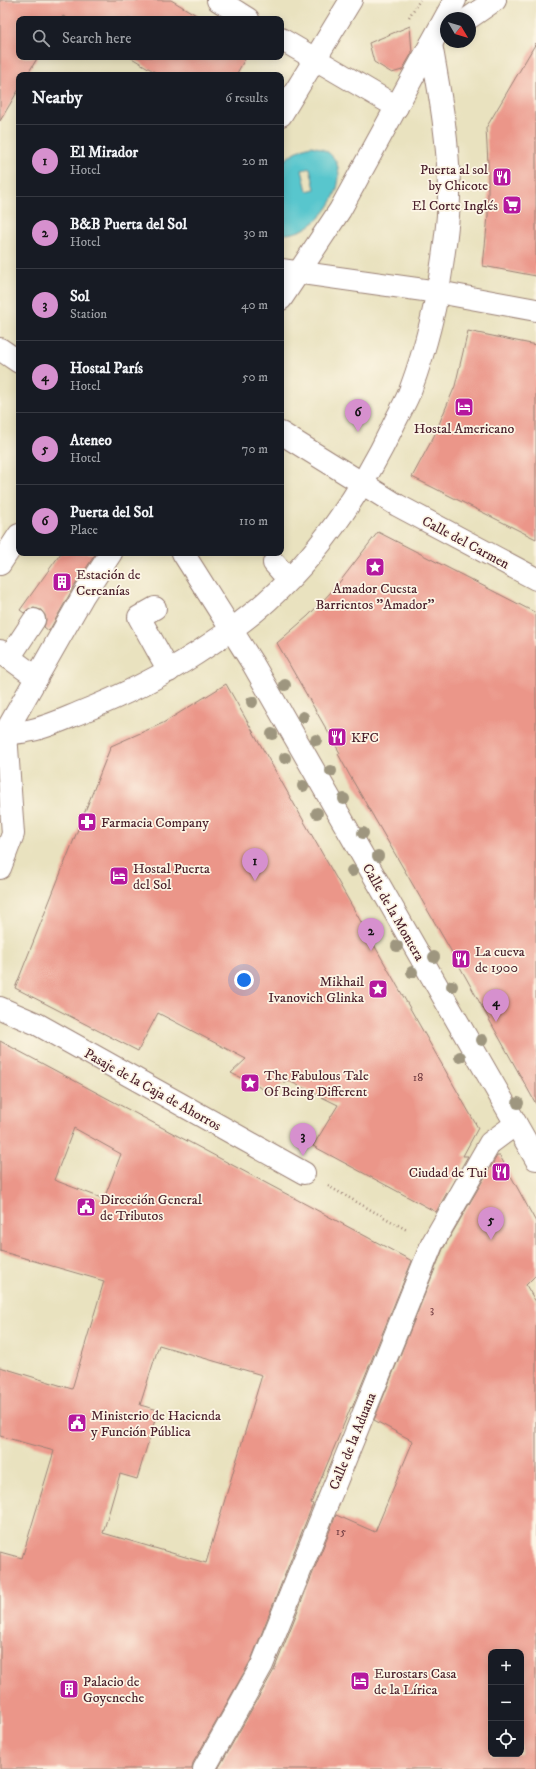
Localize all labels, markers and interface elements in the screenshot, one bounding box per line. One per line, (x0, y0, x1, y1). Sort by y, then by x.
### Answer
north arrow (440, 12, 476, 48)
search box (16, 16, 284, 60)
icon: search (30, 27, 52, 49)
text: Search here (62, 29, 131, 48)
text: Nearby (32, 87, 82, 109)
text: 6 results (225, 90, 268, 106)
text: El Mirador (70, 143, 138, 162)
text: 1 (43, 153, 47, 169)
text: 20 m (242, 153, 268, 169)
place label: Puerta al sol by Chicote (420, 161, 489, 195)
text: Hotel (70, 162, 101, 178)
restaurant icon: Puerta al sol by Chicote (491, 166, 513, 188)
supermarket icon: El Corte Inglés (501, 194, 523, 216)
place label: El Corte Inglés (412, 197, 498, 215)
text: B&B Puerta del Sol (70, 215, 187, 234)
text: 2 (42, 225, 48, 241)
text: 30 m (244, 225, 268, 241)
text: Hotel (70, 234, 101, 250)
text: Sol (70, 287, 90, 306)
text: 3 (43, 297, 47, 313)
text: 40 m (241, 297, 268, 313)
text: Station (70, 306, 107, 322)
text: Hostal París (70, 359, 143, 378)
text: 4 (41, 369, 49, 385)
text: 50 m (242, 369, 268, 385)
text: Hotel (70, 378, 101, 394)
hotel icon: Hostal Americano (453, 396, 475, 418)
pin: 6 (345, 399, 371, 432)
place label: Hostal Americano (414, 420, 515, 438)
text: Ateneo (70, 431, 112, 450)
text: 5 (42, 441, 48, 457)
text: 70 m (242, 441, 268, 457)
text: Hotel (70, 450, 101, 466)
text: Puerta del Sol (70, 503, 153, 522)
street label: Calle del Carmen (419, 512, 513, 574)
text: 6 (42, 513, 48, 529)
text: 110 m (239, 513, 268, 529)
text: Place (70, 522, 98, 538)
place icon: Amador Cuesta Barrientos "Amador" (364, 556, 386, 578)
place label: Estación de Cercanías (76, 566, 141, 600)
building icon: Estación de Cercanías (51, 571, 73, 593)
place label: Amador Cuesta Barrientos "Amador" (315, 580, 435, 614)
restaurant icon: KFC (326, 726, 348, 748)
place label: KFC (351, 729, 379, 747)
pharmacy icon: Farmacia Company (76, 811, 98, 833)
place label: Farmacia Company (101, 814, 209, 832)
pin: 1 (242, 848, 268, 881)
place label: Hostal Puerta del Sol (133, 860, 210, 894)
street label: Calle de la Montera (358, 861, 428, 964)
hotel icon: Hostal Puerta del Sol (108, 865, 130, 887)
pin: 2 (358, 918, 384, 951)
place label: La cueva de 1900 (475, 943, 525, 977)
restaurant icon: La cueva de 1900 (450, 948, 472, 970)
your location (234, 970, 254, 990)
place label: Mikhail Ivanovich Glinka (268, 973, 365, 1007)
place icon: Mikhail Ivanovich Glinka (367, 978, 389, 1000)
pin: 4 (483, 989, 509, 1022)
street label: Pasaje de la Caja de Ahorros (81, 1045, 225, 1135)
place label: The Fabulous Tale Of Being Different (264, 1067, 369, 1101)
house number: 18 (413, 1070, 423, 1085)
place icon: The Fabulous Tale Of Being Different (239, 1072, 261, 1094)
pin: 3 (290, 1123, 316, 1156)
restaurant icon: Ciudad de Tui (490, 1161, 512, 1183)
place label: Ciudad de Tui (409, 1164, 487, 1182)
place label: Dirección General de Tributos (100, 1191, 203, 1225)
public building icon: Dirección General de Tributos (75, 1196, 97, 1218)
pin: 5 (478, 1207, 504, 1240)
house number: 3 (430, 1302, 434, 1317)
street label: Calle de la Aduana (325, 1390, 381, 1493)
place label: Ministerio de Hacienda y Función Pública (91, 1407, 221, 1441)
public building icon: Ministerio de Hacienda y Función Pública (66, 1412, 88, 1434)
house number: 15 (336, 1524, 346, 1539)
map controls (488, 1649, 524, 1757)
button: + (488, 1649, 524, 1685)
place label: Eurostars Casa de la Lírica (374, 1665, 457, 1699)
hotel icon: Eurostars Casa de la Lírica (349, 1670, 371, 1692)
place label: Palacio de Goyeneche (83, 1673, 144, 1707)
building icon: Palacio de Goyeneche (58, 1678, 80, 1700)
button: − (488, 1685, 524, 1721)
button: locate (488, 1721, 524, 1757)

